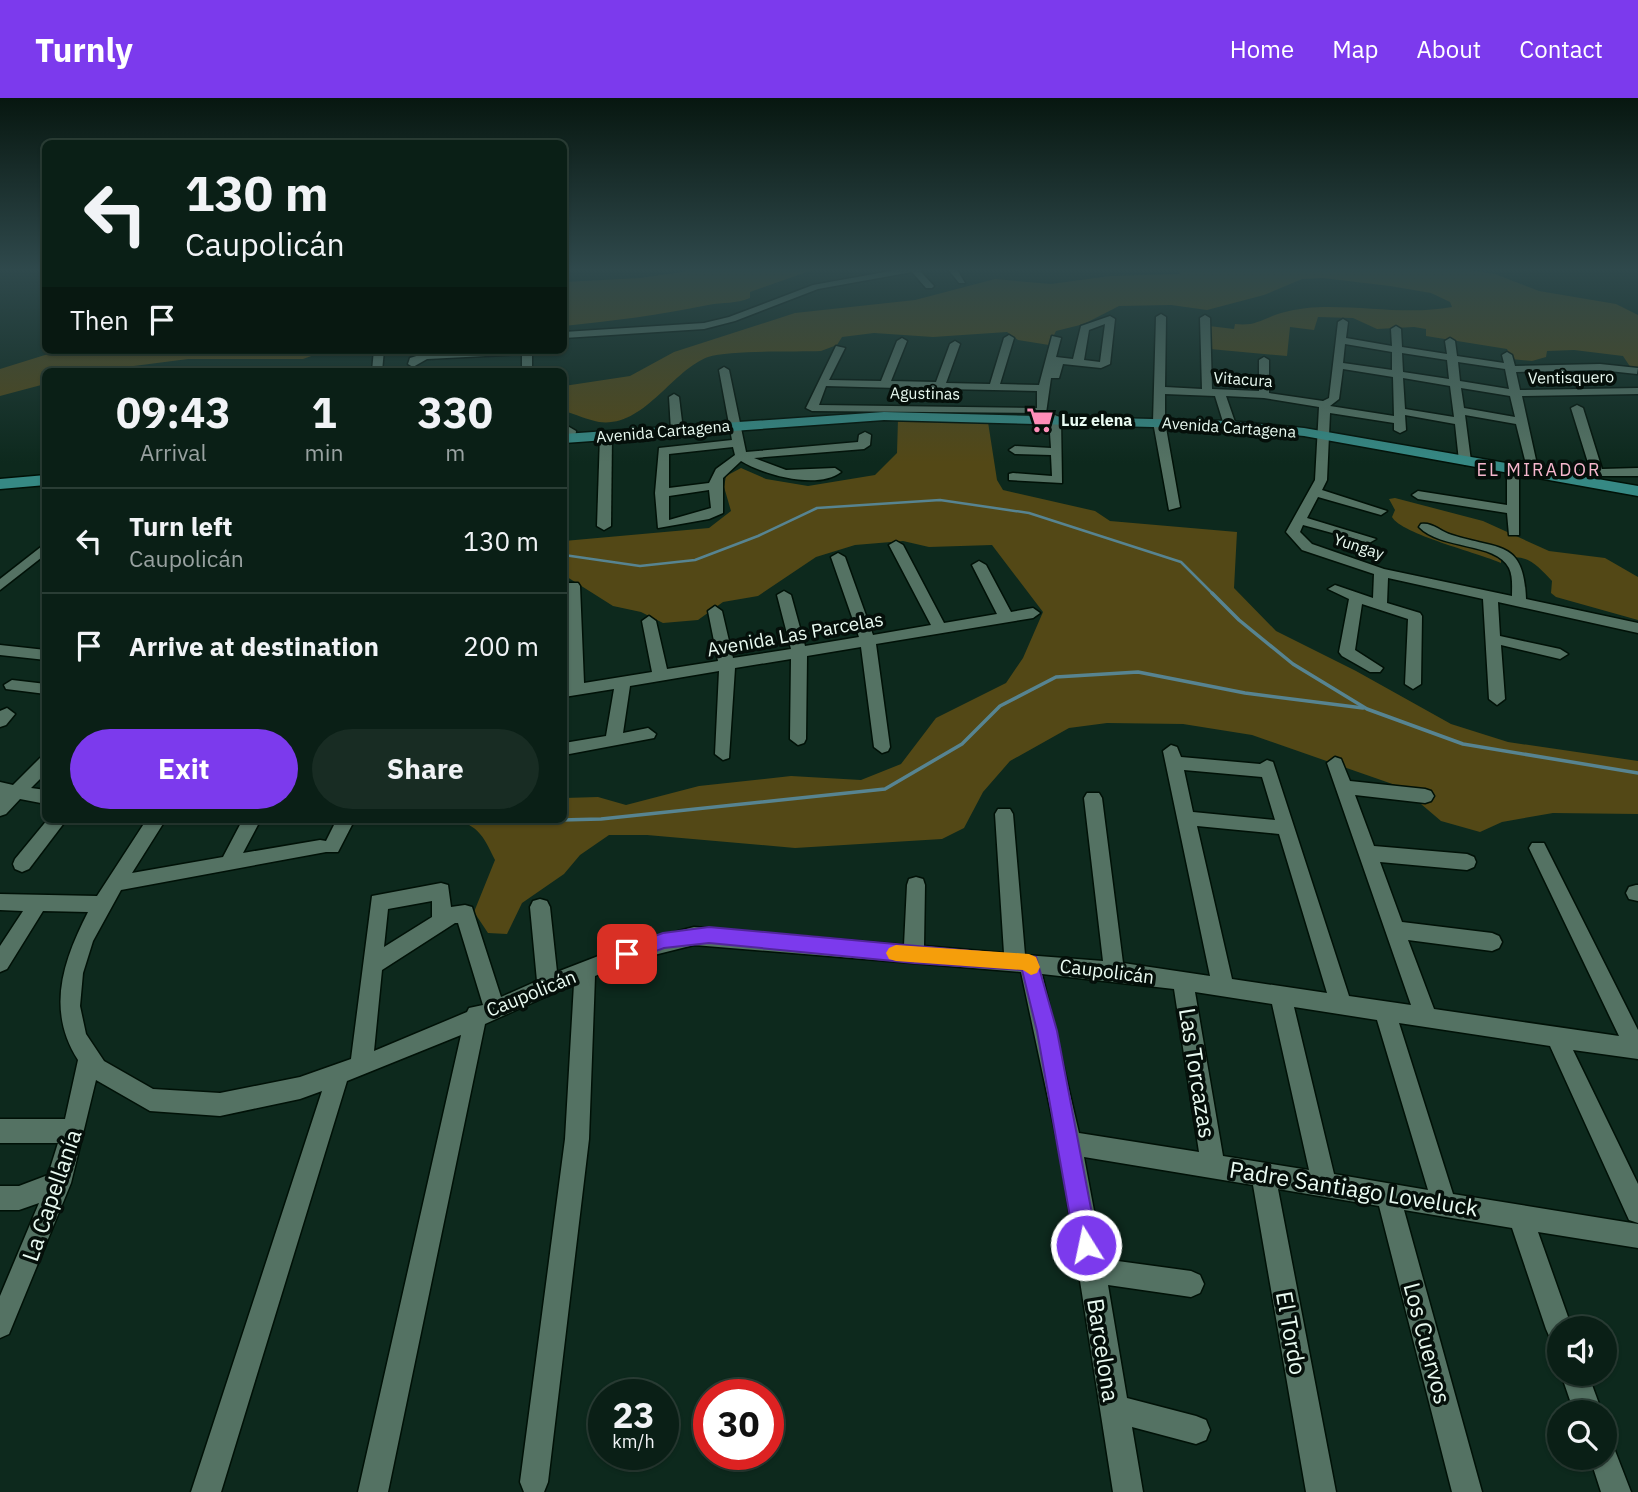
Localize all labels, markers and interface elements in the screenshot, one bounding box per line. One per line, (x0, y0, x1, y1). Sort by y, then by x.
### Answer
text: Turnly (35, 28, 133, 71)
text: Home (1230, 33, 1294, 65)
text: Map (1332, 33, 1378, 65)
text: About (1416, 33, 1481, 65)
text: Contact (1519, 33, 1603, 65)
text: 130 m (185, 161, 329, 224)
icon: left (70, 168, 161, 259)
text: Caupolicán (185, 223, 345, 265)
icon: arrive (143, 301, 181, 339)
text: Then (70, 303, 129, 337)
street label: Ventisquero (1528, 366, 1614, 388)
street label: Vitacura (1213, 367, 1274, 391)
street label: Agustinas (890, 382, 960, 404)
text: 09:43 (116, 385, 231, 440)
text: 1 (311, 385, 337, 440)
text: 330 (417, 385, 493, 440)
supermarket icon: Luz elena (1025, 405, 1055, 435)
place label: Luz elena (1061, 410, 1132, 430)
street label: Avenida Cartagena (1161, 412, 1297, 442)
street label: Avenida Cartagena (595, 415, 731, 447)
text: Arrival (140, 437, 207, 467)
text: min (305, 437, 343, 467)
text: m (445, 437, 465, 467)
district label: EL MIRADOR (1477, 458, 1601, 481)
text: Turn left (129, 509, 232, 543)
icon: left (70, 522, 108, 560)
text: 130 m (463, 524, 539, 558)
street label: Yungay (1331, 528, 1387, 564)
text: Caupolicán (129, 543, 244, 573)
street label: Avenida Las Parcelas (705, 607, 885, 661)
icon: arrive (70, 627, 108, 665)
text: Arrive at destination (129, 629, 379, 663)
text: 200 m (463, 629, 539, 663)
button: Exit (70, 729, 298, 809)
button: Share (312, 729, 539, 809)
pin (597, 924, 657, 984)
icon: arrive (608, 935, 646, 973)
street label: Caupolicán (1058, 953, 1156, 989)
street label: Caupolicán (483, 964, 579, 1022)
street label: Las Torcazas (1173, 1006, 1223, 1140)
street label: La Capellanía (14, 1125, 88, 1265)
street label: Padre Santiago Loveluck (1227, 1154, 1481, 1222)
position arrow (1049, 1208, 1123, 1282)
street label: Los Cuervos (1397, 1279, 1459, 1407)
street label: El Tordo (1270, 1289, 1314, 1377)
street label: Barcelona (1081, 1296, 1127, 1404)
map controls (1547, 1316, 1617, 1470)
button: sound (1547, 1316, 1617, 1386)
speed limit sign: 30 (693, 1379, 784, 1470)
text: 23 (612, 1392, 655, 1438)
button: search (1547, 1400, 1617, 1470)
text: km/h (612, 1430, 655, 1453)

